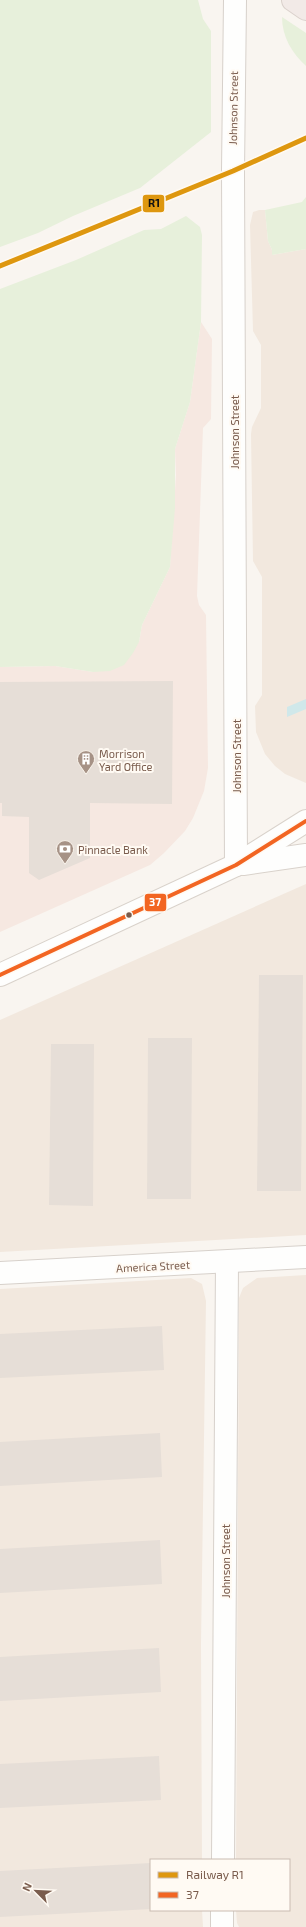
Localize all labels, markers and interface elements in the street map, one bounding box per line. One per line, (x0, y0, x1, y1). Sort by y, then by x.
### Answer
street label: Johnson Street (226, 71, 240, 145)
line badge: R1 (142, 194, 165, 213)
text: R1 (148, 196, 160, 209)
street label: Johnson Street (228, 395, 241, 469)
street label: Johnson Street (230, 719, 243, 793)
place label: Morrison Yard Office (99, 747, 153, 773)
building icon: Morrison Yard Office (76, 749, 96, 774)
bank icon: Pinnacle Bank (55, 839, 75, 864)
place label: Pinnacle Bank (78, 843, 148, 856)
line badge: 37 (144, 893, 167, 912)
text: 37 (149, 895, 161, 908)
unlabelled marker (124, 910, 134, 920)
street label: America Street (116, 1258, 190, 1274)
street label: Johnson Street (219, 1524, 232, 1598)
legend (150, 1859, 290, 1911)
text: Railway R1 (186, 1867, 244, 1881)
north arrow (16, 1871, 56, 1911)
text: N (19, 1880, 34, 1893)
text: 37 (186, 1887, 199, 1901)

